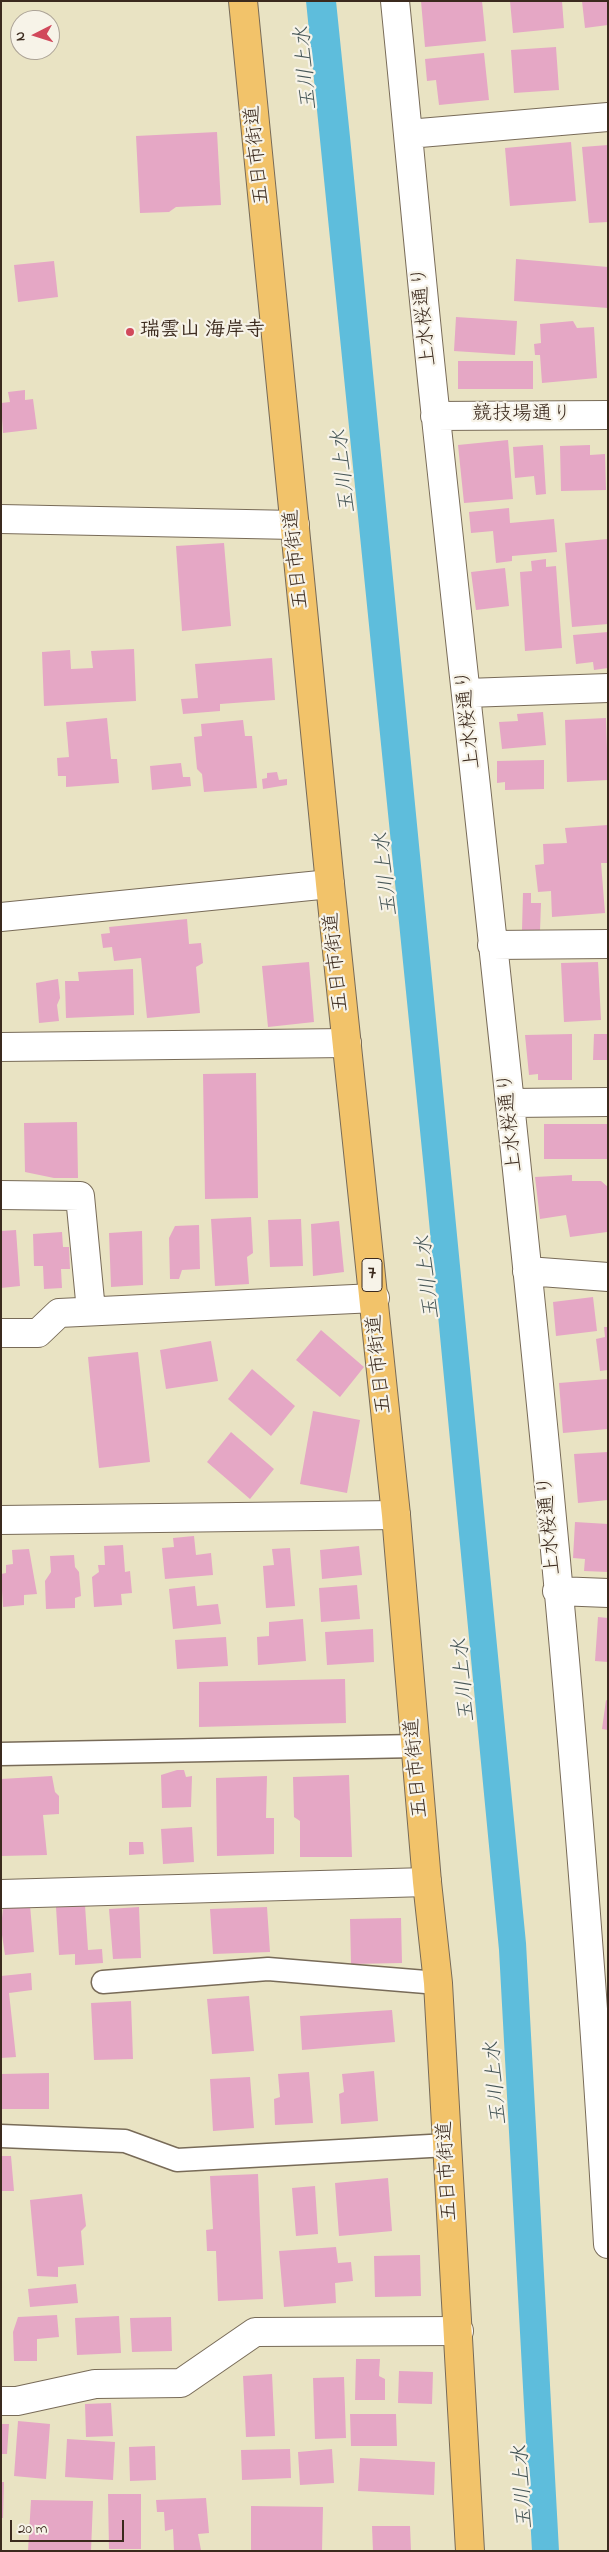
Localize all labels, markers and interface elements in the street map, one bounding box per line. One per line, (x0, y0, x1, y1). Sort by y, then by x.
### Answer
north arrow (10, 10, 60, 60)
water label: 玉川上水 (292, 25, 324, 111)
text: N (10, 31, 31, 42)
street label: 五日市街道 (242, 104, 276, 206)
street label: 上水桜通り (409, 265, 443, 367)
place label: 瑞雲山 海岸寺 (140, 320, 265, 344)
marker: 瑞雲山 海岸寺 (124, 326, 136, 338)
street label: 競技場通り (472, 404, 572, 428)
water label: 玉川上水 (329, 428, 363, 514)
street label: 五日市街道 (281, 508, 315, 610)
street label: 上水桜通り (453, 668, 487, 770)
water label: 玉川上水 (371, 831, 405, 917)
street label: 五日市街道 (321, 911, 355, 1013)
street label: 上水桜通り (495, 1071, 529, 1173)
water label: 玉川上水 (413, 1234, 447, 1320)
road number: 7 (362, 1258, 382, 1292)
street label: 五日市街道 (364, 1313, 398, 1415)
street label: 上水桜通り (535, 1474, 567, 1576)
water label: 玉川上水 (450, 1637, 482, 1723)
street label: 五日市街道 (402, 1717, 434, 1819)
water label: 玉川上水 (482, 2040, 514, 2126)
street label: 五日市街道 (434, 2120, 464, 2222)
water label: 玉川上水 (510, 2444, 540, 2530)
scale bar (12, 2510, 126, 2542)
text: 20 m (18, 2518, 47, 2540)

